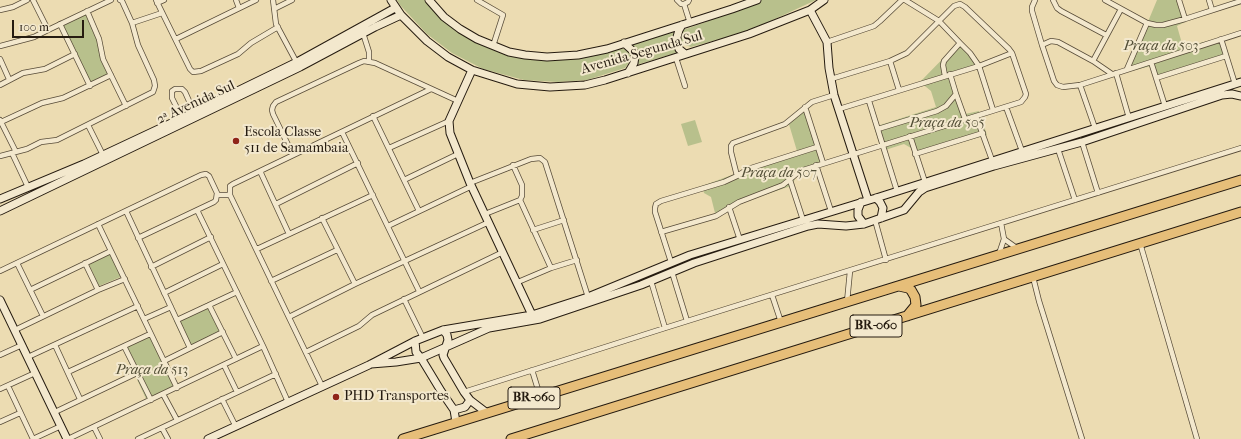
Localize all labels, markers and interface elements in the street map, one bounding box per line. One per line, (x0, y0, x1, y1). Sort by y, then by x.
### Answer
scale bar (14, 12, 86, 38)
text: 100 m (19, 20, 49, 34)
street label: Avenida Segunda Sul (579, 28, 705, 78)
park label: Praça da 503 (1123, 39, 1199, 55)
street label: 2ᵃ Avenida Sul (154, 77, 238, 129)
park label: Praça da 505 (909, 116, 985, 132)
place label: Escola Classe 511 de Samambaia (244, 125, 348, 158)
marker: Escola Classe 511 de Samambaia (231, 136, 241, 146)
park label: Praça da 507 (741, 166, 817, 182)
road number: BR-060 (850, 315, 902, 337)
park label: Praça da 513 (116, 363, 188, 379)
road number: BR-060 (508, 387, 560, 409)
place label: PHD Transportes (344, 389, 449, 405)
marker: PHD Transportes (331, 392, 341, 402)

